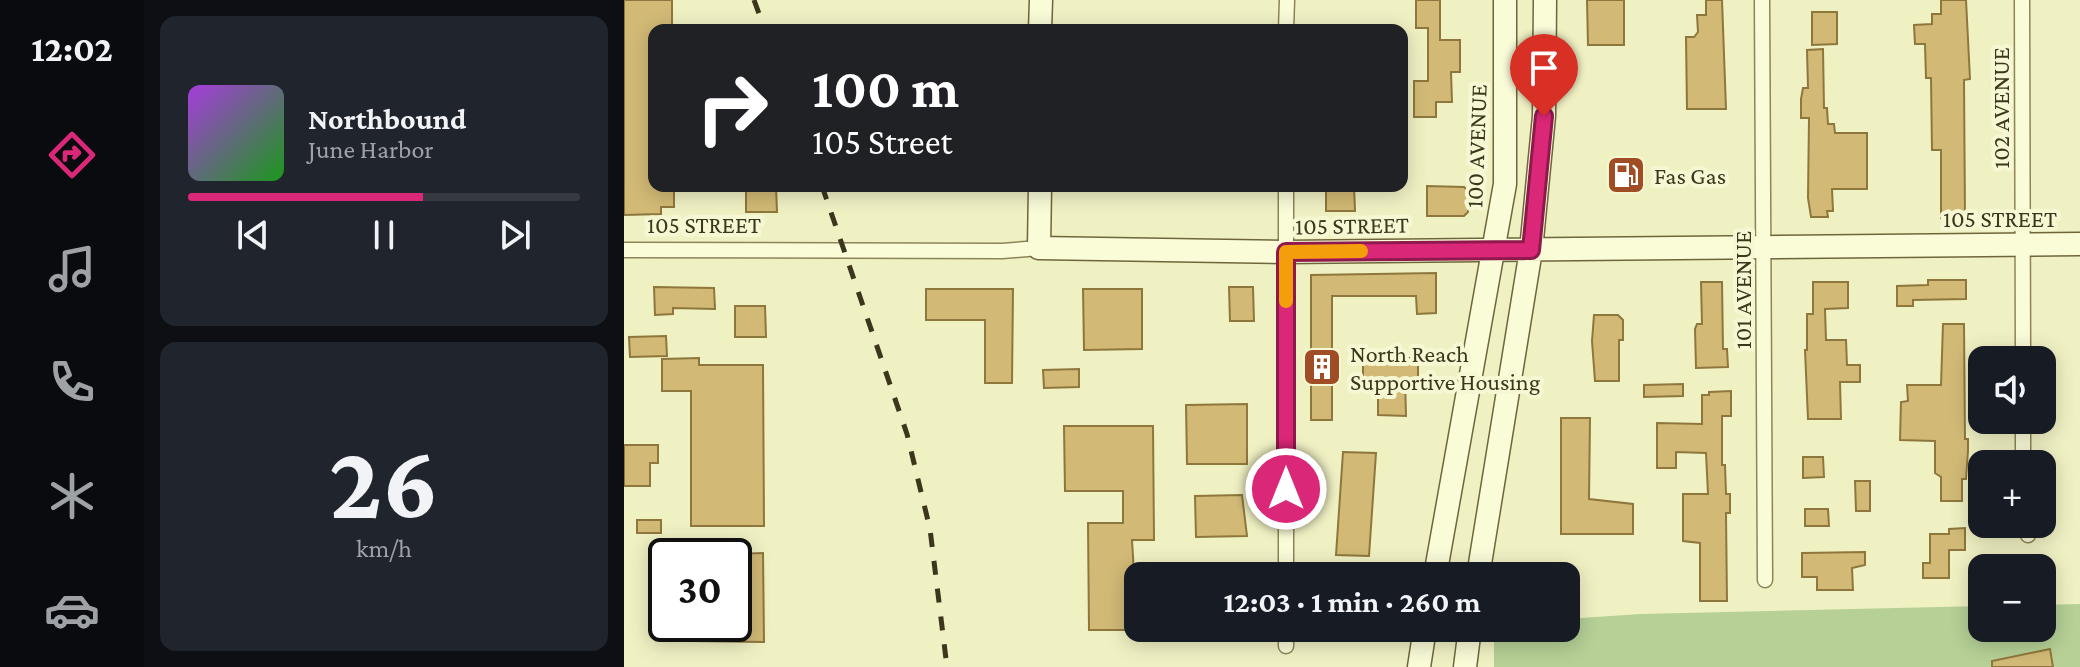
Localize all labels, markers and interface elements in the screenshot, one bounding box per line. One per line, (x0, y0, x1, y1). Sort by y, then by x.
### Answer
text: 12:02 (31, 29, 113, 69)
pin (1510, 34, 1578, 116)
icon: arrive (1522, 46, 1566, 90)
street label: 102 AVENUE (1987, 47, 2014, 169)
icon: right (680, 56, 784, 160)
text: 100 m (812, 57, 959, 119)
street label: 100 AVENUE (1460, 84, 1492, 208)
text: Northbound (308, 102, 466, 135)
text: 105 Street (812, 122, 952, 162)
icon: directions (44, 127, 100, 183)
text: June Harbor (308, 135, 434, 164)
fuel station icon: Fas Gas (1605, 154, 1647, 196)
place label: Fas Gas (1654, 162, 1726, 189)
street label: 105 STREET (1943, 205, 2057, 232)
street label: 105 STREET (647, 211, 761, 238)
street label: 105 STREET (1295, 211, 1409, 239)
icon: previous (231, 213, 275, 257)
icon: pause (362, 213, 406, 257)
icon: next (493, 213, 537, 257)
street label: 101 AVENUE (1729, 231, 1756, 349)
icon: music (44, 241, 100, 297)
place label: North Reach Supportive Housing (1350, 340, 1541, 395)
building icon: North Reach Supportive Housing (1301, 346, 1343, 388)
map controls (1968, 346, 2056, 642)
button: sound (1968, 346, 2056, 434)
icon: phone (44, 354, 100, 410)
text: 26 (329, 424, 439, 539)
position arrow (1244, 447, 1328, 531)
button: + (1968, 450, 2056, 538)
icon: climate (44, 468, 100, 524)
text: km/h (356, 534, 412, 563)
speed limit sign: 30 (648, 538, 752, 642)
button: − (1968, 554, 2056, 642)
icon: car (44, 582, 100, 638)
text: 12:03 · 1 min · 260 m (1223, 585, 1481, 618)

